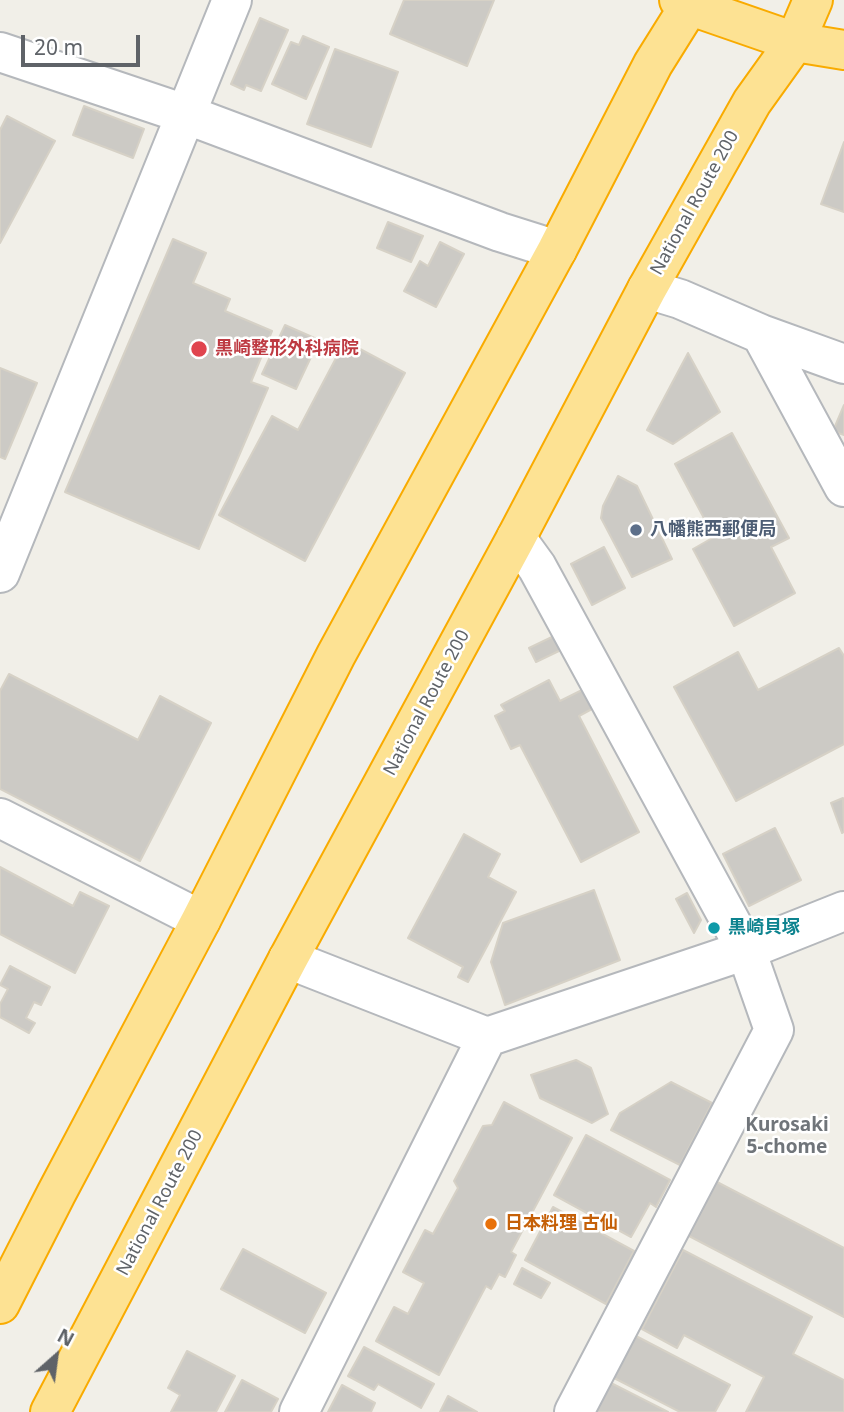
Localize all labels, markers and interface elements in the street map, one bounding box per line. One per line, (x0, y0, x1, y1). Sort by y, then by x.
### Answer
scale bar (24, 21, 144, 65)
text: 20 m (34, 33, 83, 61)
street label: National Route 200 (646, 127, 744, 279)
place label: 黒崎整形外科病院 (215, 338, 359, 360)
marker: 黒崎整形外科病院 (189, 339, 209, 359)
place label: 八幡熊西郵便局 (650, 519, 776, 541)
marker: 八幡熊西郵便局 (628, 522, 644, 538)
street label: National Route 200 (379, 627, 475, 779)
place label: 黒崎貝塚 (728, 917, 800, 939)
marker: 黒崎貝塚 (706, 920, 722, 936)
district label: Kurosaki 5-chome (745, 1115, 829, 1159)
street label: National Route 200 (112, 1127, 208, 1279)
place label: 日本料理 古仙 (505, 1213, 618, 1235)
marker: 日本料理 古仙 (483, 1216, 499, 1232)
north arrow (21, 1321, 91, 1391)
text: N (53, 1322, 79, 1353)

